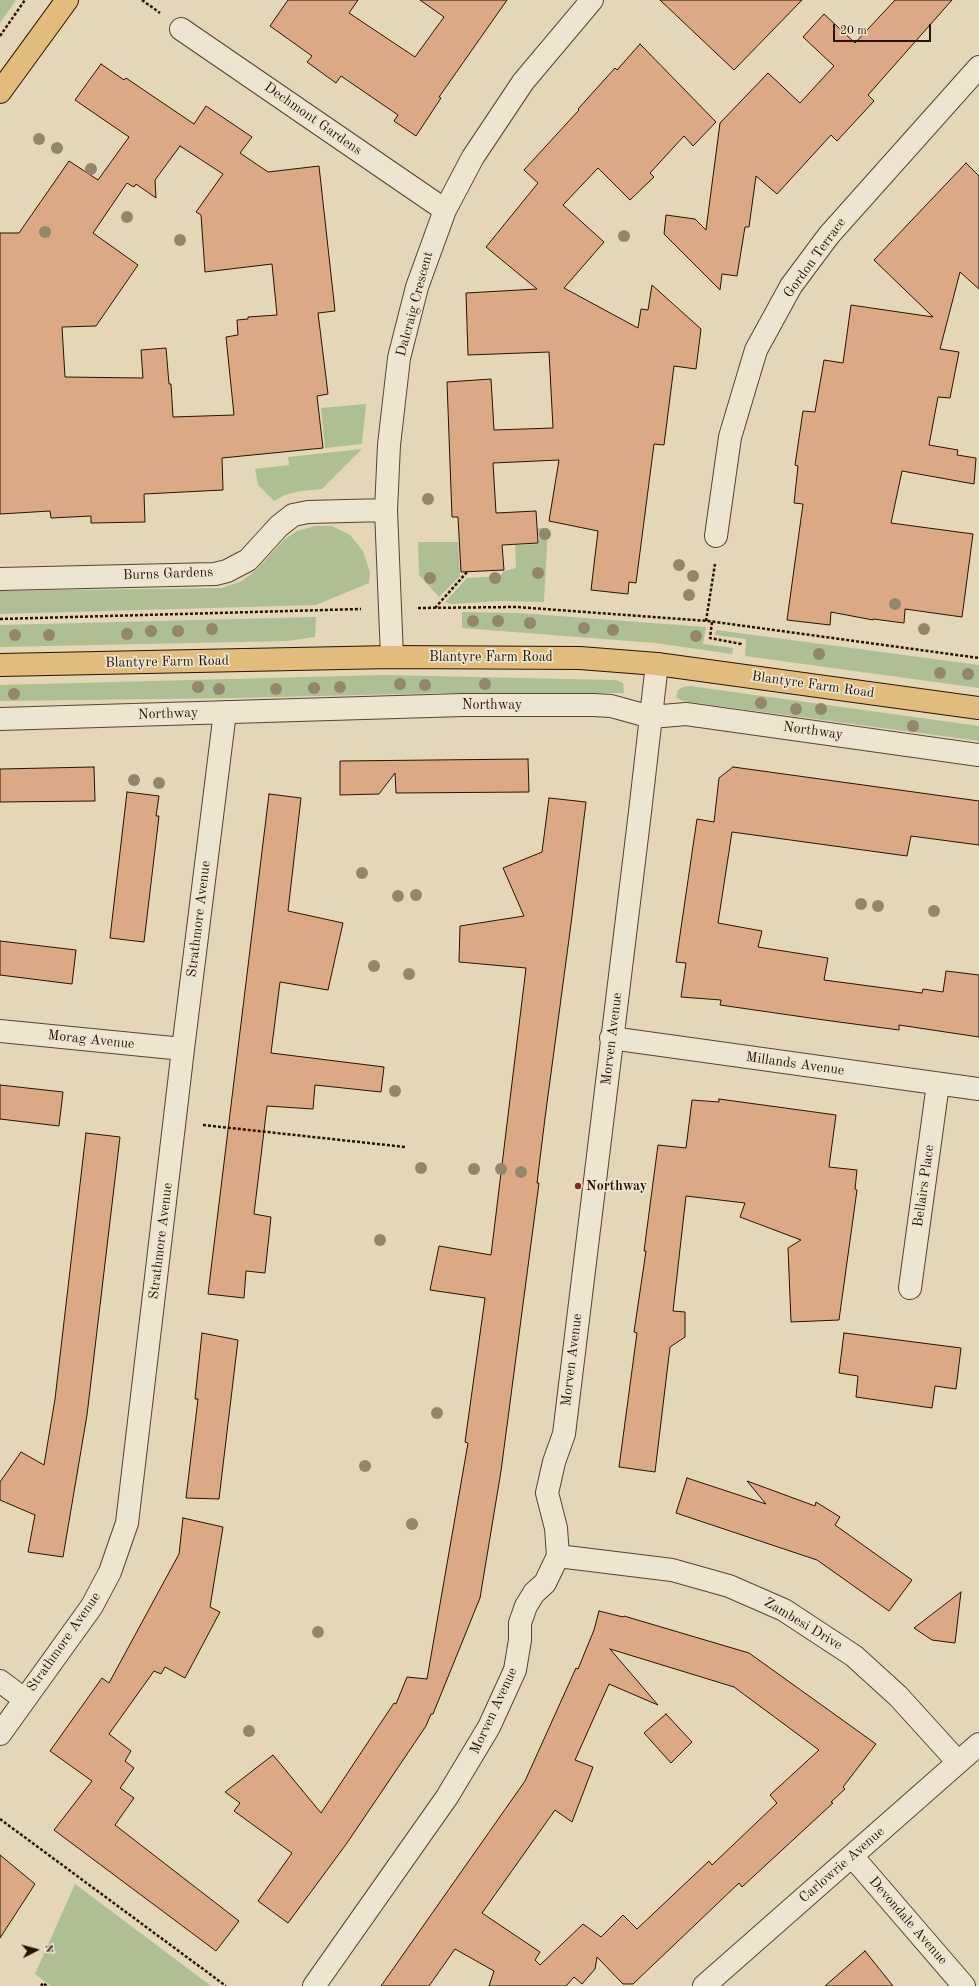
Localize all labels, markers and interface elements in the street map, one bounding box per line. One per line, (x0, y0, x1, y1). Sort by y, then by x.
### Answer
scale bar (835, 16, 933, 42)
text: 20 m (840, 25, 867, 37)
street label: Dechmont Gardens (261, 79, 365, 159)
street label: Gordon Terrace (780, 215, 850, 301)
street label: Dalcraig Crescent (393, 250, 437, 358)
street label: Burns Gardens (122, 564, 214, 584)
street label: Blantyre Farm Road (429, 649, 553, 665)
street label: Blantyre Farm Road (105, 653, 229, 671)
street label: Blantyre Farm Road (751, 668, 875, 702)
street label: Northway (462, 697, 522, 713)
street label: Northway (137, 705, 199, 723)
street label: Northway (782, 718, 844, 744)
street label: Strathmore Avenue (184, 860, 214, 978)
street label: Morven Avenue (598, 992, 626, 1086)
street label: Morag Avenue (47, 1027, 135, 1053)
street label: Millands Avenue (745, 1049, 845, 1079)
street label: Bellairs Place (910, 1144, 938, 1228)
place label: Northway (586, 1178, 647, 1194)
marker: Northway (573, 1181, 583, 1191)
street label: Strathmore Avenue (146, 1182, 176, 1300)
street label: Morven Avenue (558, 1313, 586, 1407)
street label: Strathmore Avenue (23, 1589, 105, 1695)
street label: Zambesi Drive (761, 1594, 845, 1654)
street label: Morven Avenue (467, 1665, 521, 1757)
street label: Carlowrie Avenue (796, 1823, 888, 1907)
street label: Devondale Avenue (865, 1873, 951, 1969)
north arrow (16, 1930, 56, 1970)
text: N (43, 1944, 54, 1953)

